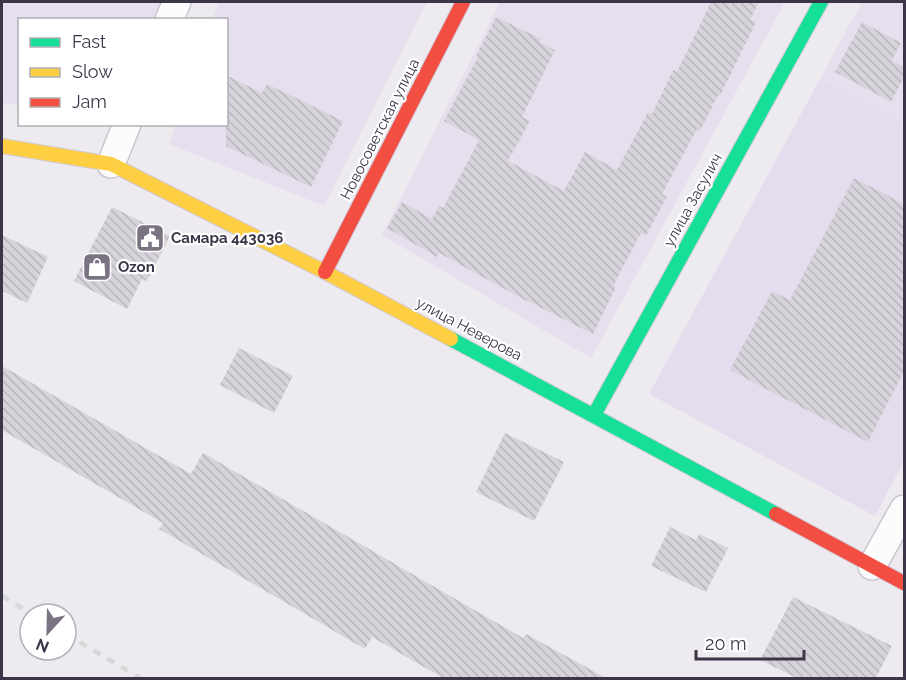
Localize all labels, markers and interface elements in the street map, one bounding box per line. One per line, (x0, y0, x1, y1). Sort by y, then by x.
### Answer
legend (18, 18, 228, 126)
text: Fast (72, 31, 106, 52)
street label: Новосоветская улица (337, 56, 423, 202)
text: Slow (72, 61, 113, 82)
text: Jam (72, 91, 107, 112)
street label: улица Засулич (660, 150, 726, 250)
public building icon: Самара 443036 (134, 222, 166, 254)
place label: Самара 443036 (171, 229, 283, 247)
shop icon: Ozon (81, 251, 113, 283)
place label: Ozon (118, 258, 155, 276)
street label: улица Неверова (413, 294, 525, 364)
north arrow (18, 602, 78, 662)
scale bar (696, 623, 804, 661)
text: 20 m (705, 633, 747, 654)
text: N (33, 634, 52, 657)

